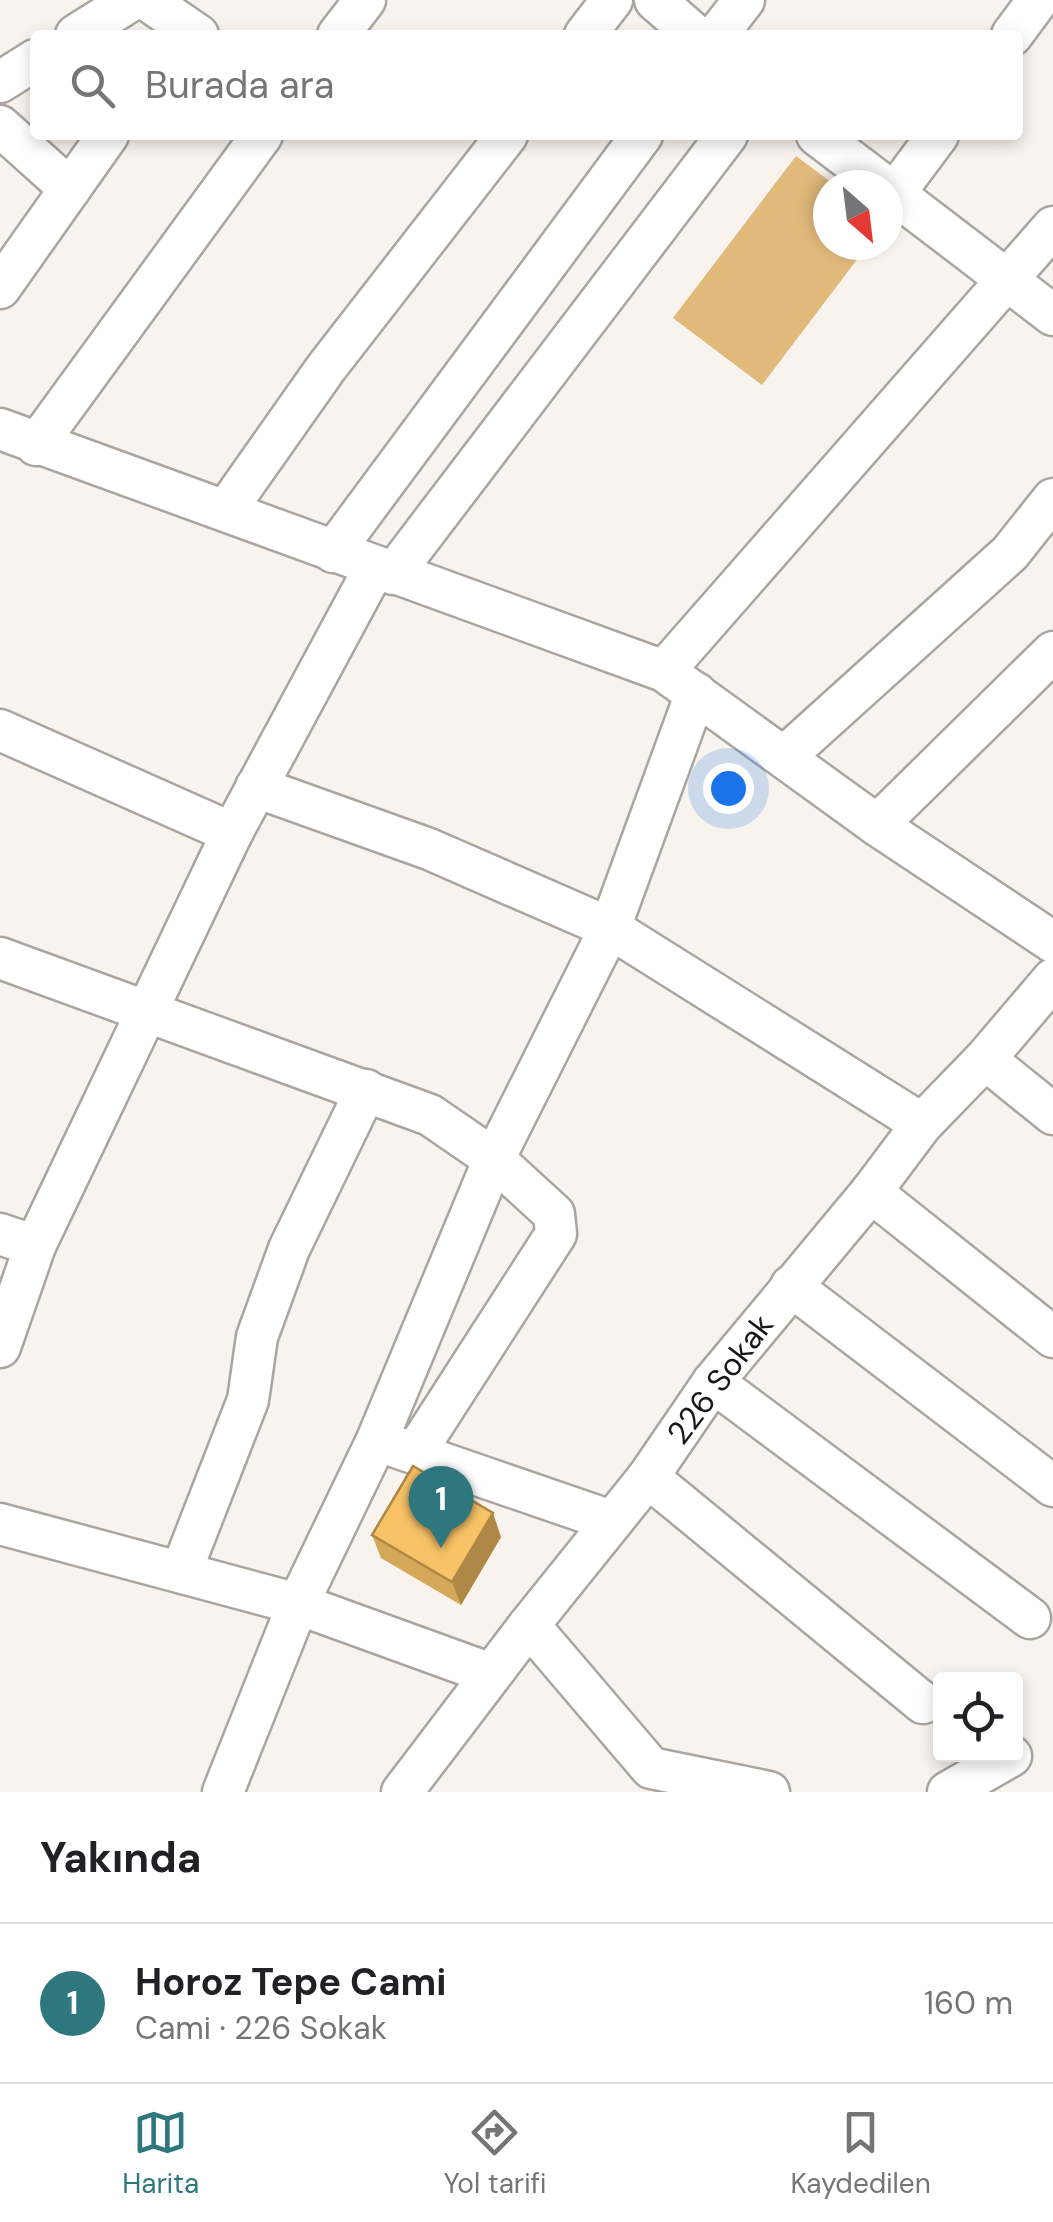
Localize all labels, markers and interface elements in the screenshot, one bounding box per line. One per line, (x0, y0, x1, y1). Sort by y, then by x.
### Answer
search box (30, 30, 1023, 140)
icon: search (65, 58, 120, 113)
text: Burada ara (145, 60, 334, 110)
north arrow (813, 170, 903, 260)
your location (703, 763, 754, 814)
street label: 226 Sokak (657, 1305, 783, 1453)
pin: 1 (408, 1466, 474, 1548)
map controls (933, 1672, 1023, 1762)
button: locate (933, 1672, 1023, 1762)
text: Yakında (40, 1830, 201, 1885)
text: Horoz Tepe Cami (135, 1957, 446, 2007)
text: 1 (67, 1982, 78, 2024)
text: 160 m (924, 1982, 1013, 2024)
text: Cami · 226 Sokak (135, 2007, 387, 2049)
tab: Harita (122, 2105, 199, 2202)
tab: Yol tarifi (444, 2105, 546, 2202)
tab: Kaydedilen (791, 2105, 931, 2202)

